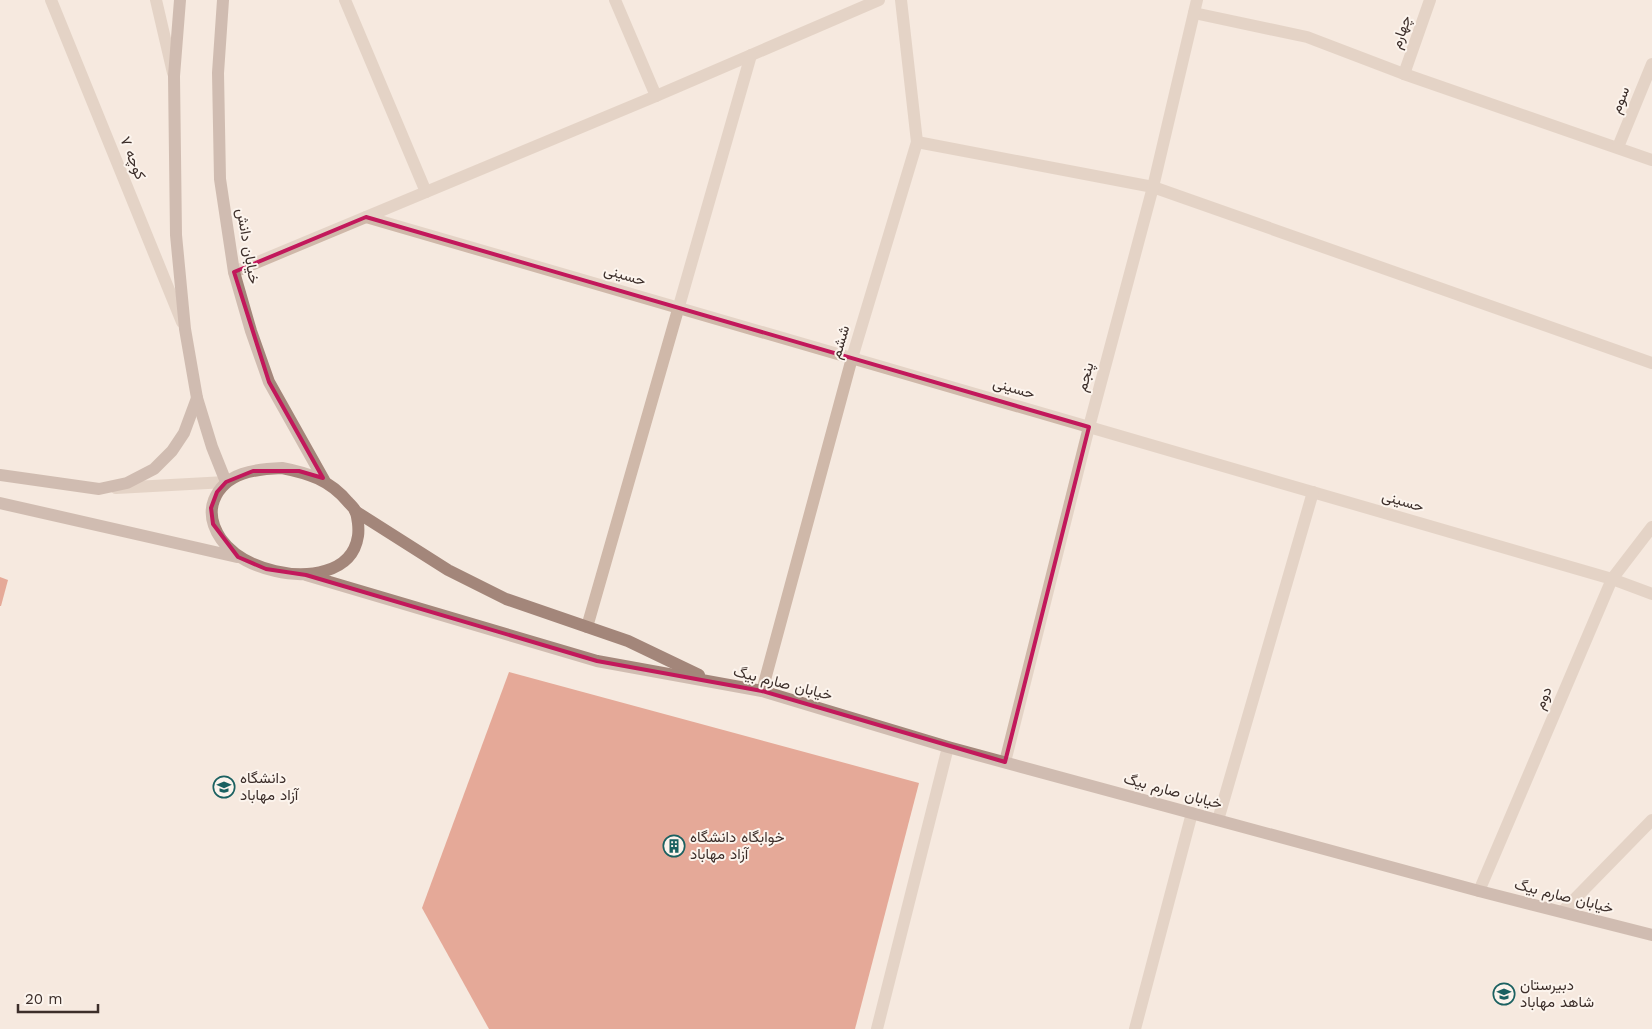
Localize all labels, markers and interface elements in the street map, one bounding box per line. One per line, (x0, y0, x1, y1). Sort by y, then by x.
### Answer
street label: چهارم (1387, 13, 1416, 51)
street label: سوم (1607, 84, 1634, 116)
street label: کوچه ۷ (115, 134, 150, 183)
street label: خیابان دانش (232, 207, 264, 285)
street label: حسینی (602, 260, 648, 291)
street label: ششم (827, 323, 854, 361)
street label: پنجم (1072, 360, 1098, 394)
street label: حسینی (991, 373, 1037, 404)
street label: حسینی (1380, 486, 1426, 517)
street label: خیابان صارم بیگ (731, 662, 834, 705)
street label: دوم (1530, 684, 1557, 712)
place label: دانشگاه آزاد مهاباد (240, 769, 300, 804)
street label: خیابان صارم بیگ (1121, 769, 1224, 814)
school or university icon: دانشگاه آزاد مهاباد (212, 775, 236, 799)
place label: خوابگاه دانشگاه آزاد مهاباد (690, 828, 785, 863)
building icon: خوابگاه دانشگاه آزاد مهاباد (662, 834, 686, 858)
street label: خیابان صارم بیگ (1512, 875, 1615, 918)
place label: دبیرستان شاهد مهاباد (1520, 976, 1594, 1011)
scale bar (18, 982, 98, 1014)
school or university icon: دبیرستان شاهد مهاباد (1492, 982, 1516, 1006)
text: 20 m (25, 990, 63, 1008)

